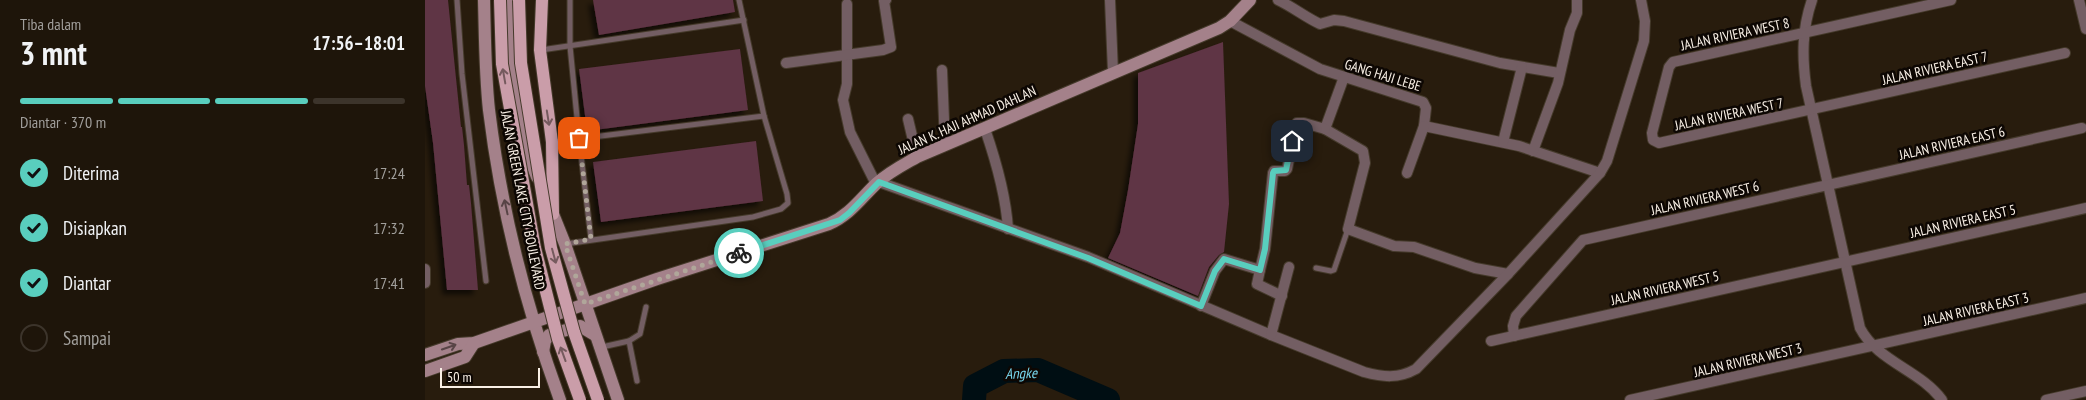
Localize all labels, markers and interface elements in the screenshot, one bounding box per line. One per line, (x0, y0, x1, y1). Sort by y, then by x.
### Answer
text: Tiba dalam (20, 14, 81, 34)
street label: JALAN RIVIERA WEST 8 (1678, 14, 1791, 55)
text: 17:56–18:01 (312, 31, 405, 55)
text: 3 mnt (20, 32, 87, 74)
street label: JALAN RIVIERA EAST 7 (1879, 47, 1990, 89)
street label: GANG HAJI LEBE (1343, 55, 1423, 95)
one-way arrow (499, 68, 509, 84)
street label: JALAN K. HAJI AHMAD DAHLAN (894, 81, 1039, 159)
street label: JALAN RIVIERA WEST 7 (1672, 94, 1785, 135)
street label: JALAN GREEN LAKE CITY BOULEVARD (497, 108, 549, 291)
one-way arrow (543, 110, 553, 126)
text: Diantar · 370 m (20, 112, 106, 132)
pin (558, 117, 600, 159)
pin (1271, 120, 1313, 162)
street label: JALAN RIVIERA EAST 6 (1896, 122, 2007, 164)
icon: bag (565, 124, 593, 152)
icon: home (1278, 127, 1306, 155)
icon: check (20, 159, 48, 187)
text: Diterima (63, 161, 119, 185)
text: 17:24 (373, 163, 405, 183)
street label: JALAN RIVIERA WEST 6 (1648, 177, 1761, 219)
one-way arrow (501, 199, 511, 215)
street label: JALAN RIVIERA EAST 5 (1907, 200, 2018, 242)
icon: check (20, 214, 48, 242)
text: Disiapkan (63, 216, 127, 240)
text: 17:32 (373, 218, 405, 238)
courier (714, 228, 764, 278)
icon: bike (725, 239, 753, 267)
one-way arrow (549, 247, 559, 263)
street label: JALAN RIVIERA WEST 5 (1608, 267, 1721, 309)
icon: check (20, 269, 48, 297)
text: Diantar (63, 271, 111, 295)
text: 17:41 (373, 273, 405, 293)
street label: JALAN RIVIERA EAST 3 (1920, 288, 2031, 330)
text: Sampai (63, 326, 111, 350)
street label: JALAN RIVIERA WEST 3 (1691, 339, 1804, 381)
one-way arrow (441, 341, 457, 351)
one-way arrow (558, 347, 567, 362)
water label: Angke (1005, 363, 1038, 383)
scale bar (440, 365, 540, 388)
text: 50 m (447, 368, 472, 386)

